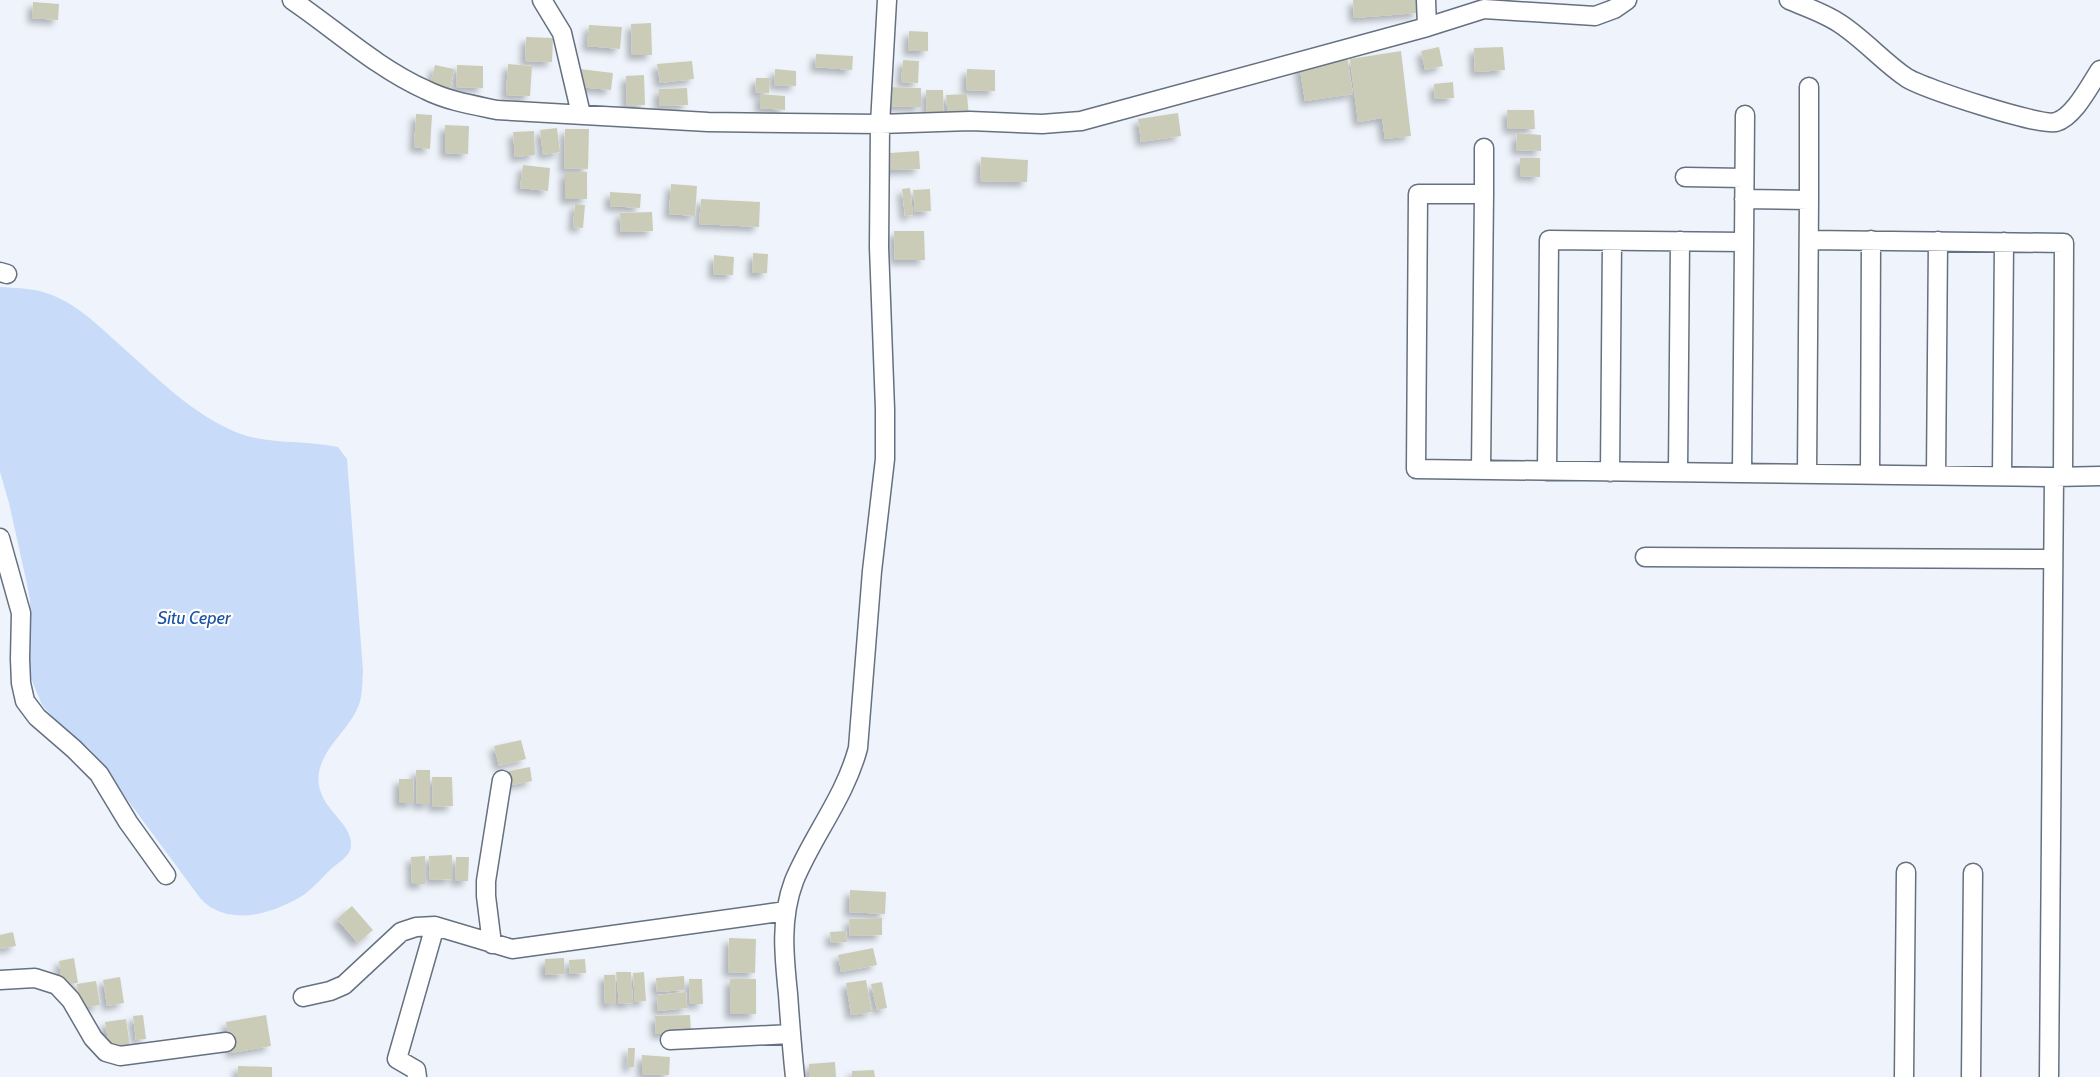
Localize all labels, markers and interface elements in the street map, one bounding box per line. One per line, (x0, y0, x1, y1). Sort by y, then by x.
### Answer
water label: Situ Ceper (158, 607, 232, 629)

